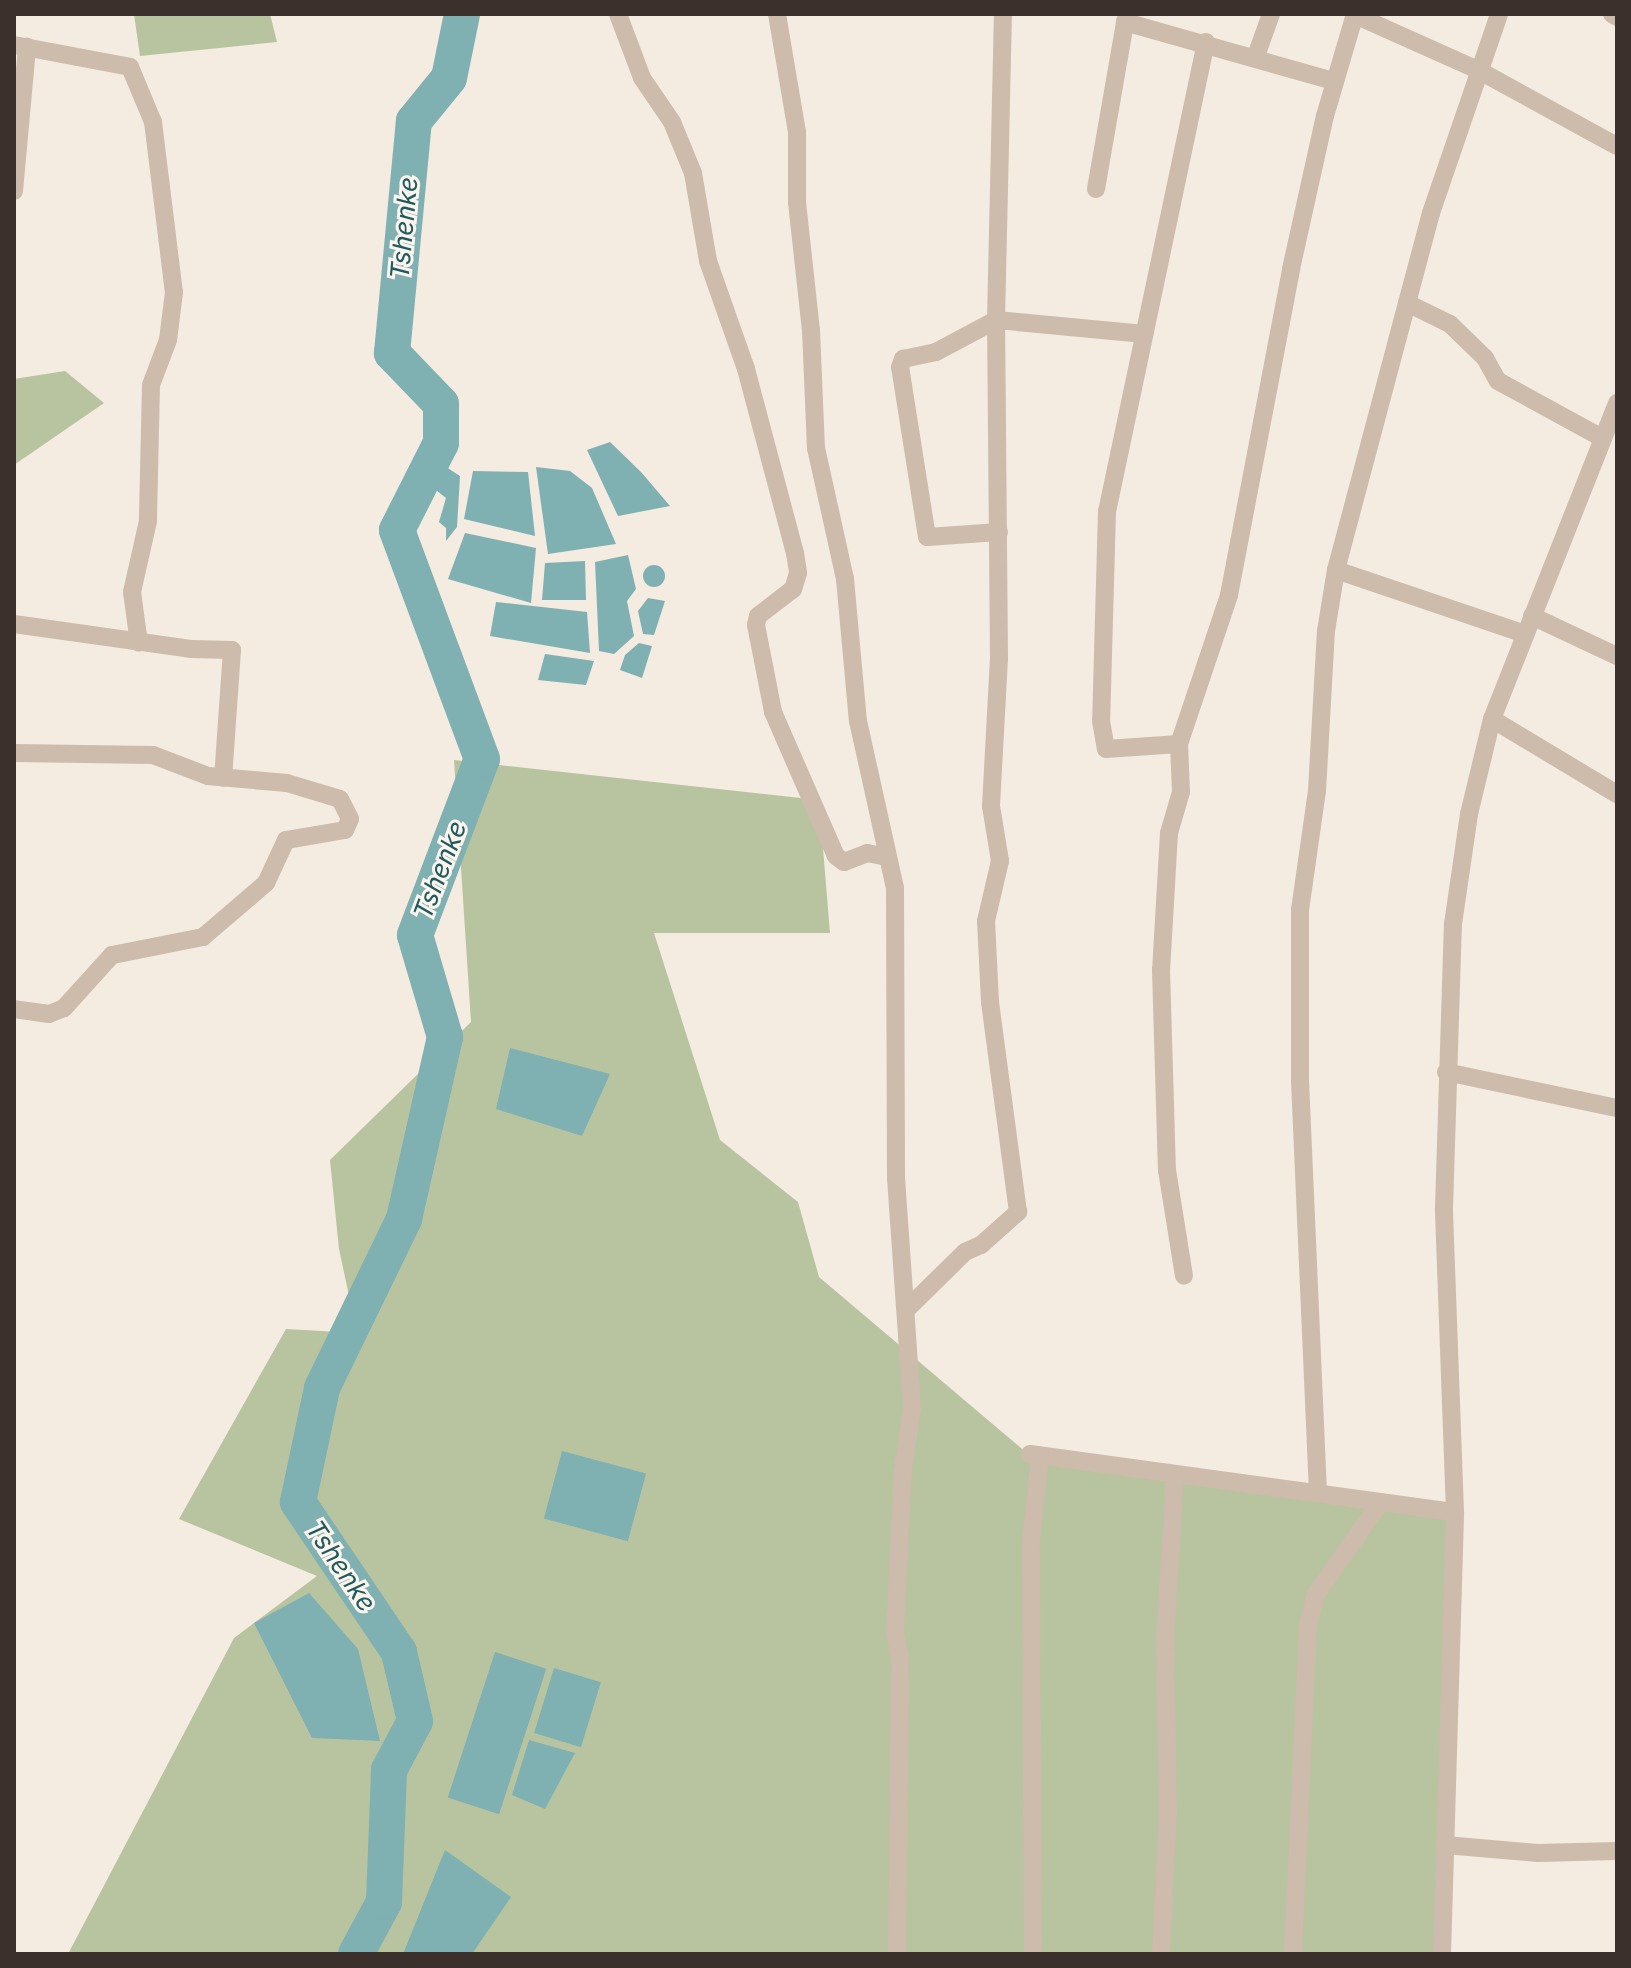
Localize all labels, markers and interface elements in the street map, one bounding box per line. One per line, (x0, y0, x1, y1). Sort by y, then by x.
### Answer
water label: Tshenke (384, 175, 424, 281)
water label: Tshenke (407, 816, 473, 924)
water label: Tshenke (299, 1515, 383, 1617)

